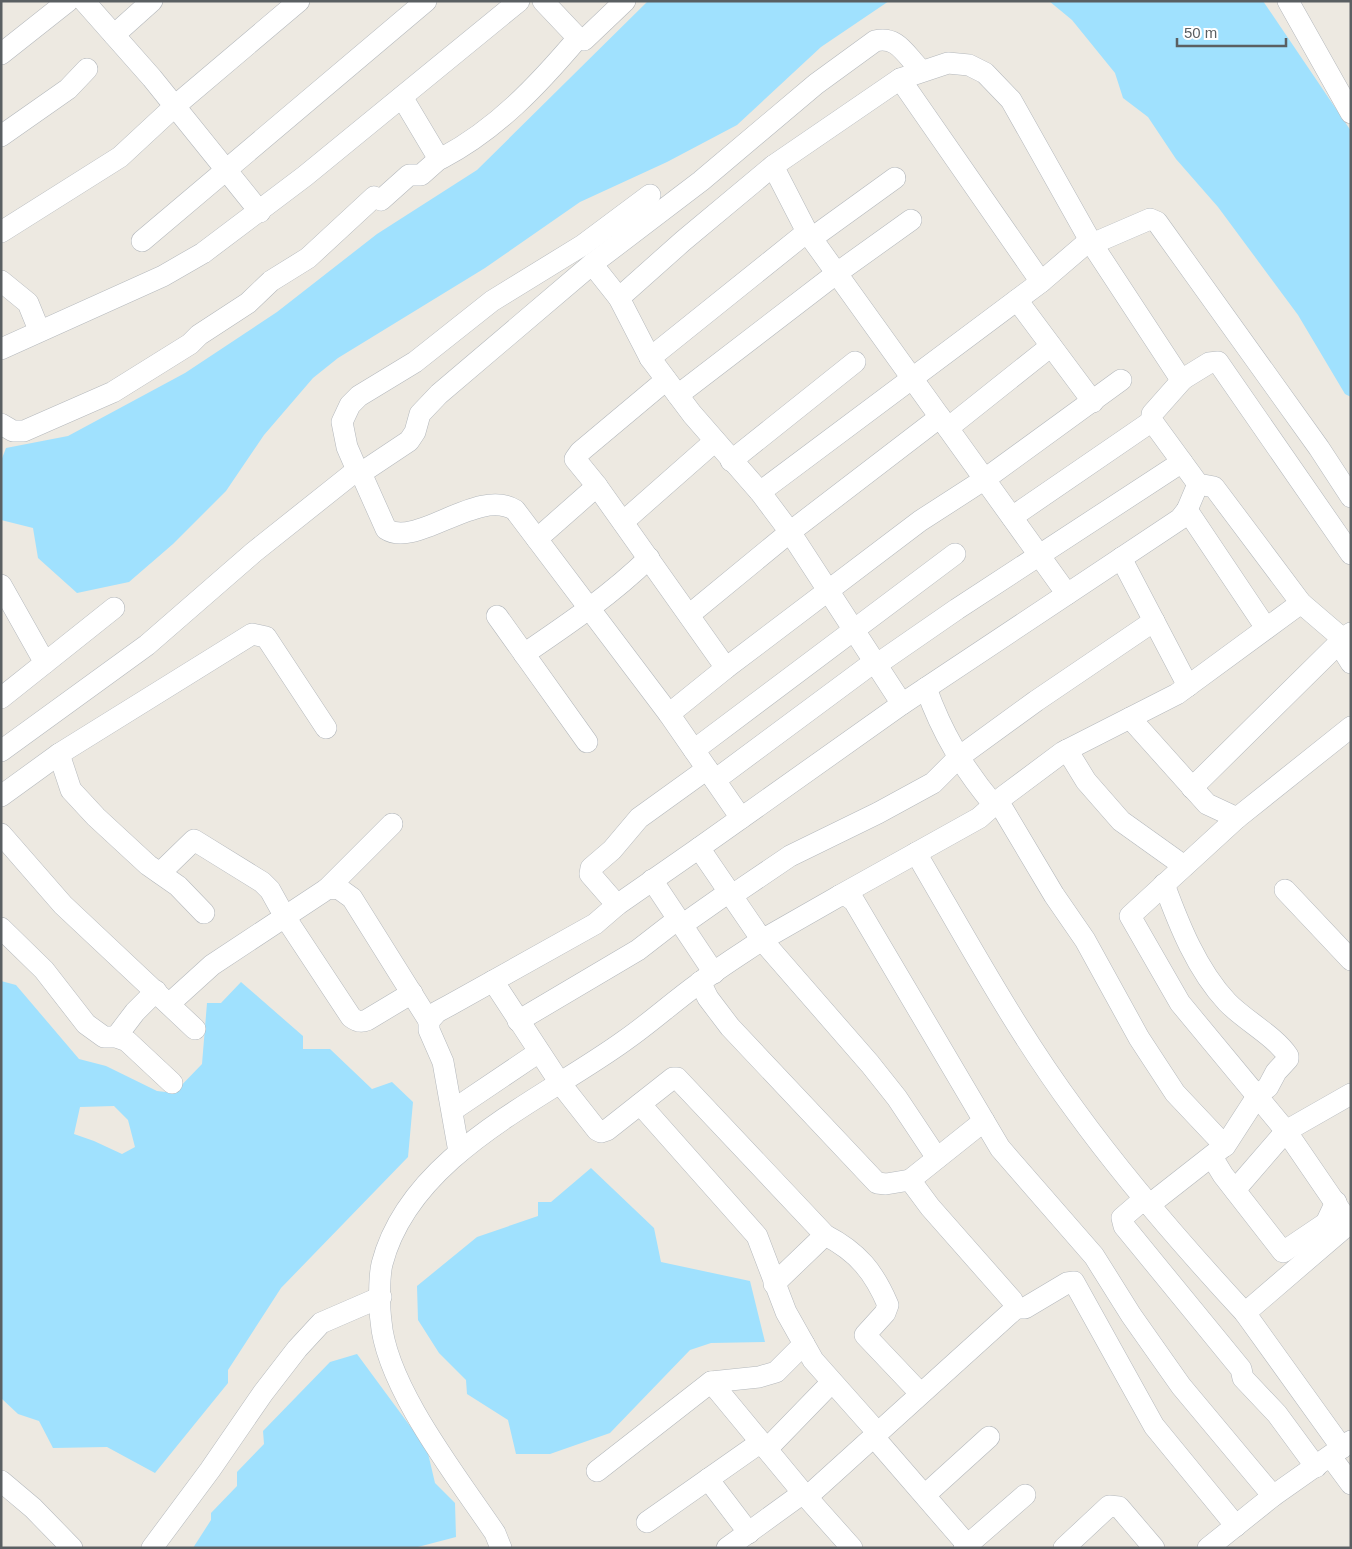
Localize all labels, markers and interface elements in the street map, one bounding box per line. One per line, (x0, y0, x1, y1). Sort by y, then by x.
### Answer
scale bar (1177, 15, 1286, 47)
text: 50 m (1184, 24, 1217, 41)

